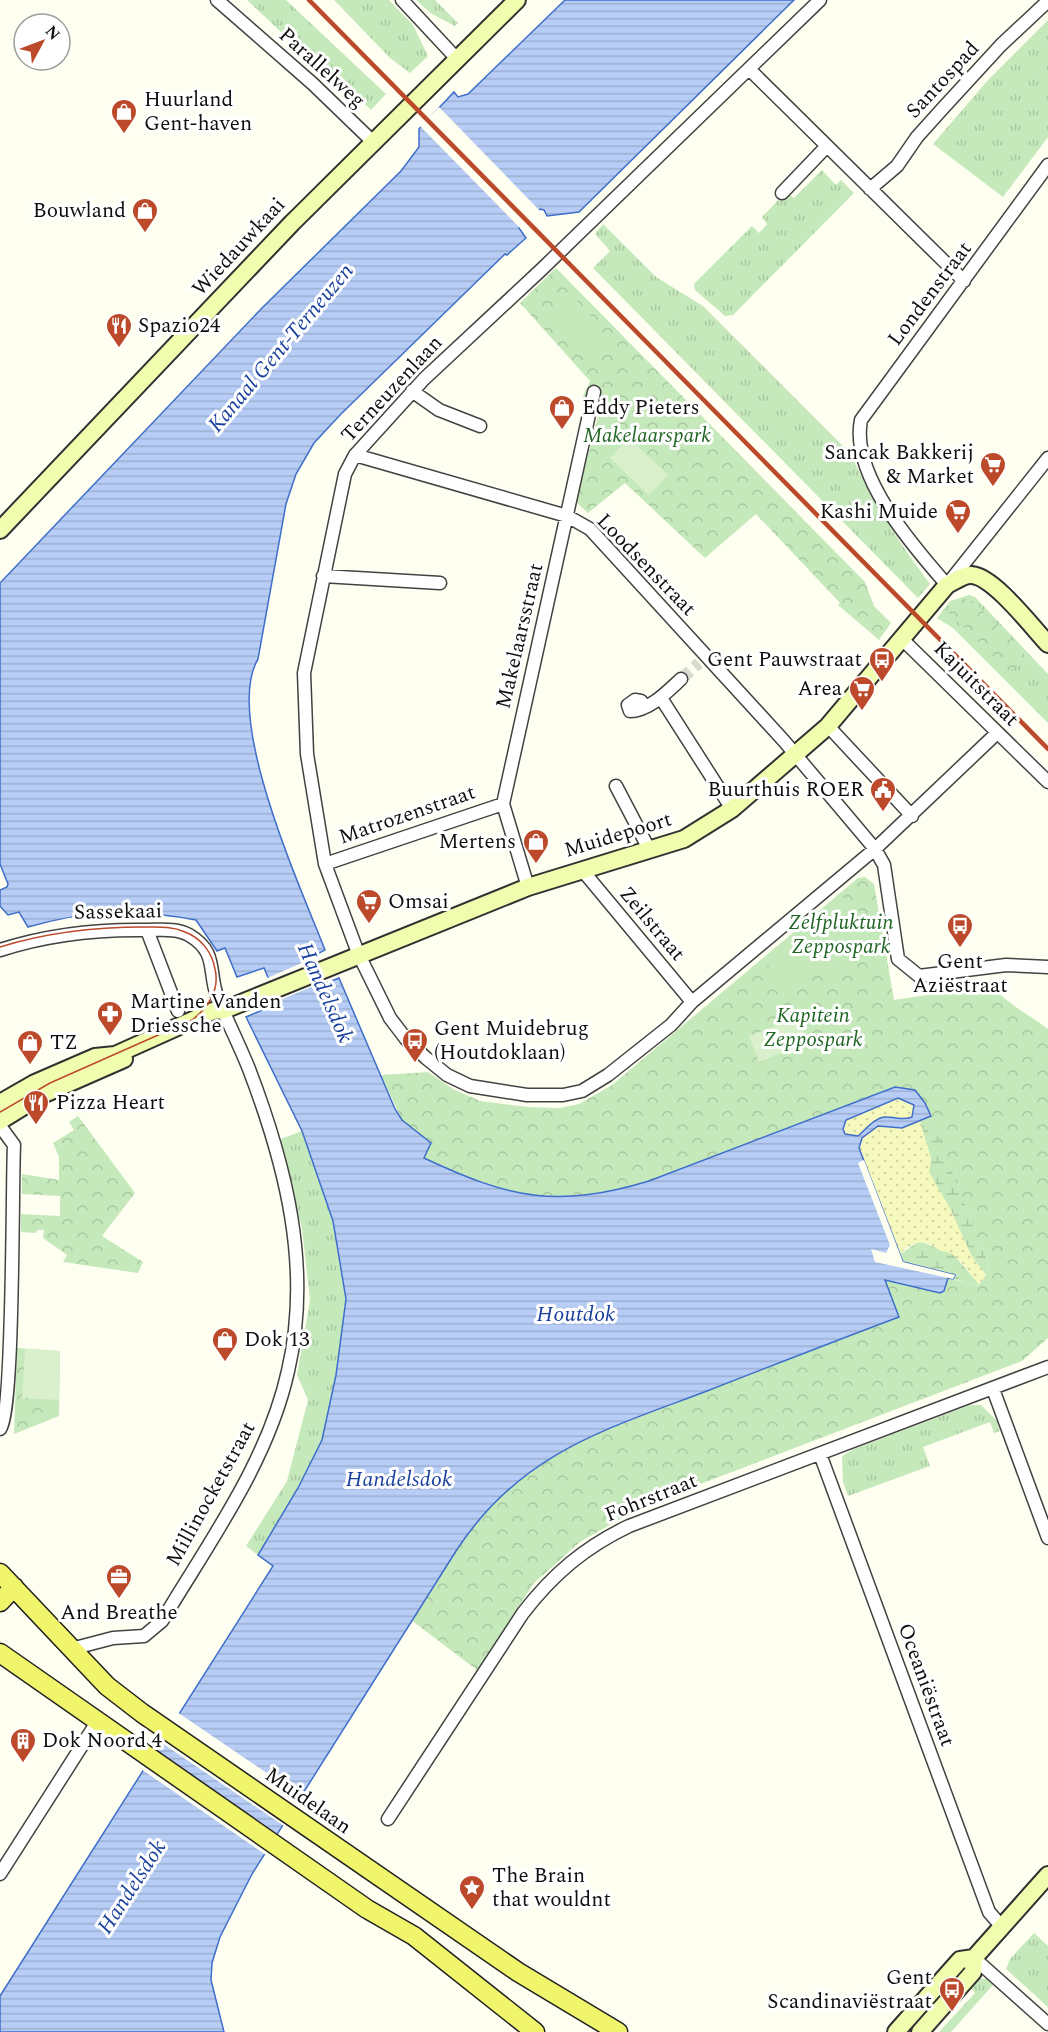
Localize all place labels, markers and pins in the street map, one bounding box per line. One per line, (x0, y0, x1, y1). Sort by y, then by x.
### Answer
place label: Huurland Gent-haven (144, 84, 252, 140)
shop icon: Huurland Gent-haven (109, 97, 139, 135)
place label: Bouwland (33, 195, 126, 227)
shop icon: Bouwland (130, 196, 160, 234)
place label: Spazio24 (138, 310, 221, 342)
restaurant icon: Spazio24 (104, 311, 134, 349)
place label: Eddy Pieters (582, 392, 700, 424)
shop icon: Eddy Pieters (547, 393, 577, 431)
place label: Sancak Bakkerij & Market (824, 437, 974, 493)
supermarket icon: Sancak Bakkerij & Market (978, 450, 1008, 488)
place label: Kashi Muide (820, 496, 938, 528)
supermarket icon: Kashi Muide (943, 497, 973, 535)
place label: Gent Pauwstraat (707, 644, 862, 676)
bus stop icon: Gent Pauwstraat (867, 645, 897, 683)
place label: Area (797, 673, 843, 705)
supermarket icon: Area (847, 674, 877, 712)
place label: Buurthuis ROER (708, 774, 864, 806)
public building icon: Buurthuis ROER (868, 775, 898, 813)
place label: Mertens (438, 826, 516, 858)
shop icon: Mertens (521, 827, 551, 865)
place label: Omsai (388, 886, 449, 918)
supermarket icon: Omsai (354, 887, 384, 925)
bus stop icon: Gent Aziëstraat (945, 911, 975, 949)
place label: Gent Aziëstraat (912, 946, 1008, 1002)
place label: Martine Vanden Driessche (130, 986, 282, 1042)
pharmacy icon: Martine Vanden Driessche (95, 999, 125, 1037)
place label: Gent Muidebrug (Houtdoklaan) (434, 1013, 589, 1069)
bus stop icon: Gent Muidebrug (Houtdoklaan) (400, 1026, 430, 1064)
place label: TZ (50, 1027, 78, 1059)
shop icon: TZ (15, 1028, 45, 1066)
place label: Pizza Heart (56, 1087, 165, 1119)
restaurant icon: Pizza Heart (21, 1088, 51, 1126)
place label: Dok 13 (244, 1324, 310, 1356)
shop icon: Dok 13 (210, 1325, 240, 1363)
office icon: And Breathe (104, 1562, 134, 1600)
place label: And Breathe (60, 1597, 178, 1629)
place label: Dok Noord 4 (42, 1725, 162, 1757)
building icon: Dok Noord 4 (8, 1726, 38, 1764)
place label: The Brain that wouldnt (492, 1860, 611, 1916)
place icon: The Brain that wouldnt (457, 1873, 487, 1911)
place label: Gent Scandinaviëstraat (767, 1962, 932, 2018)
bus stop icon: Gent Scandinaviëstraat (937, 1975, 967, 2013)

